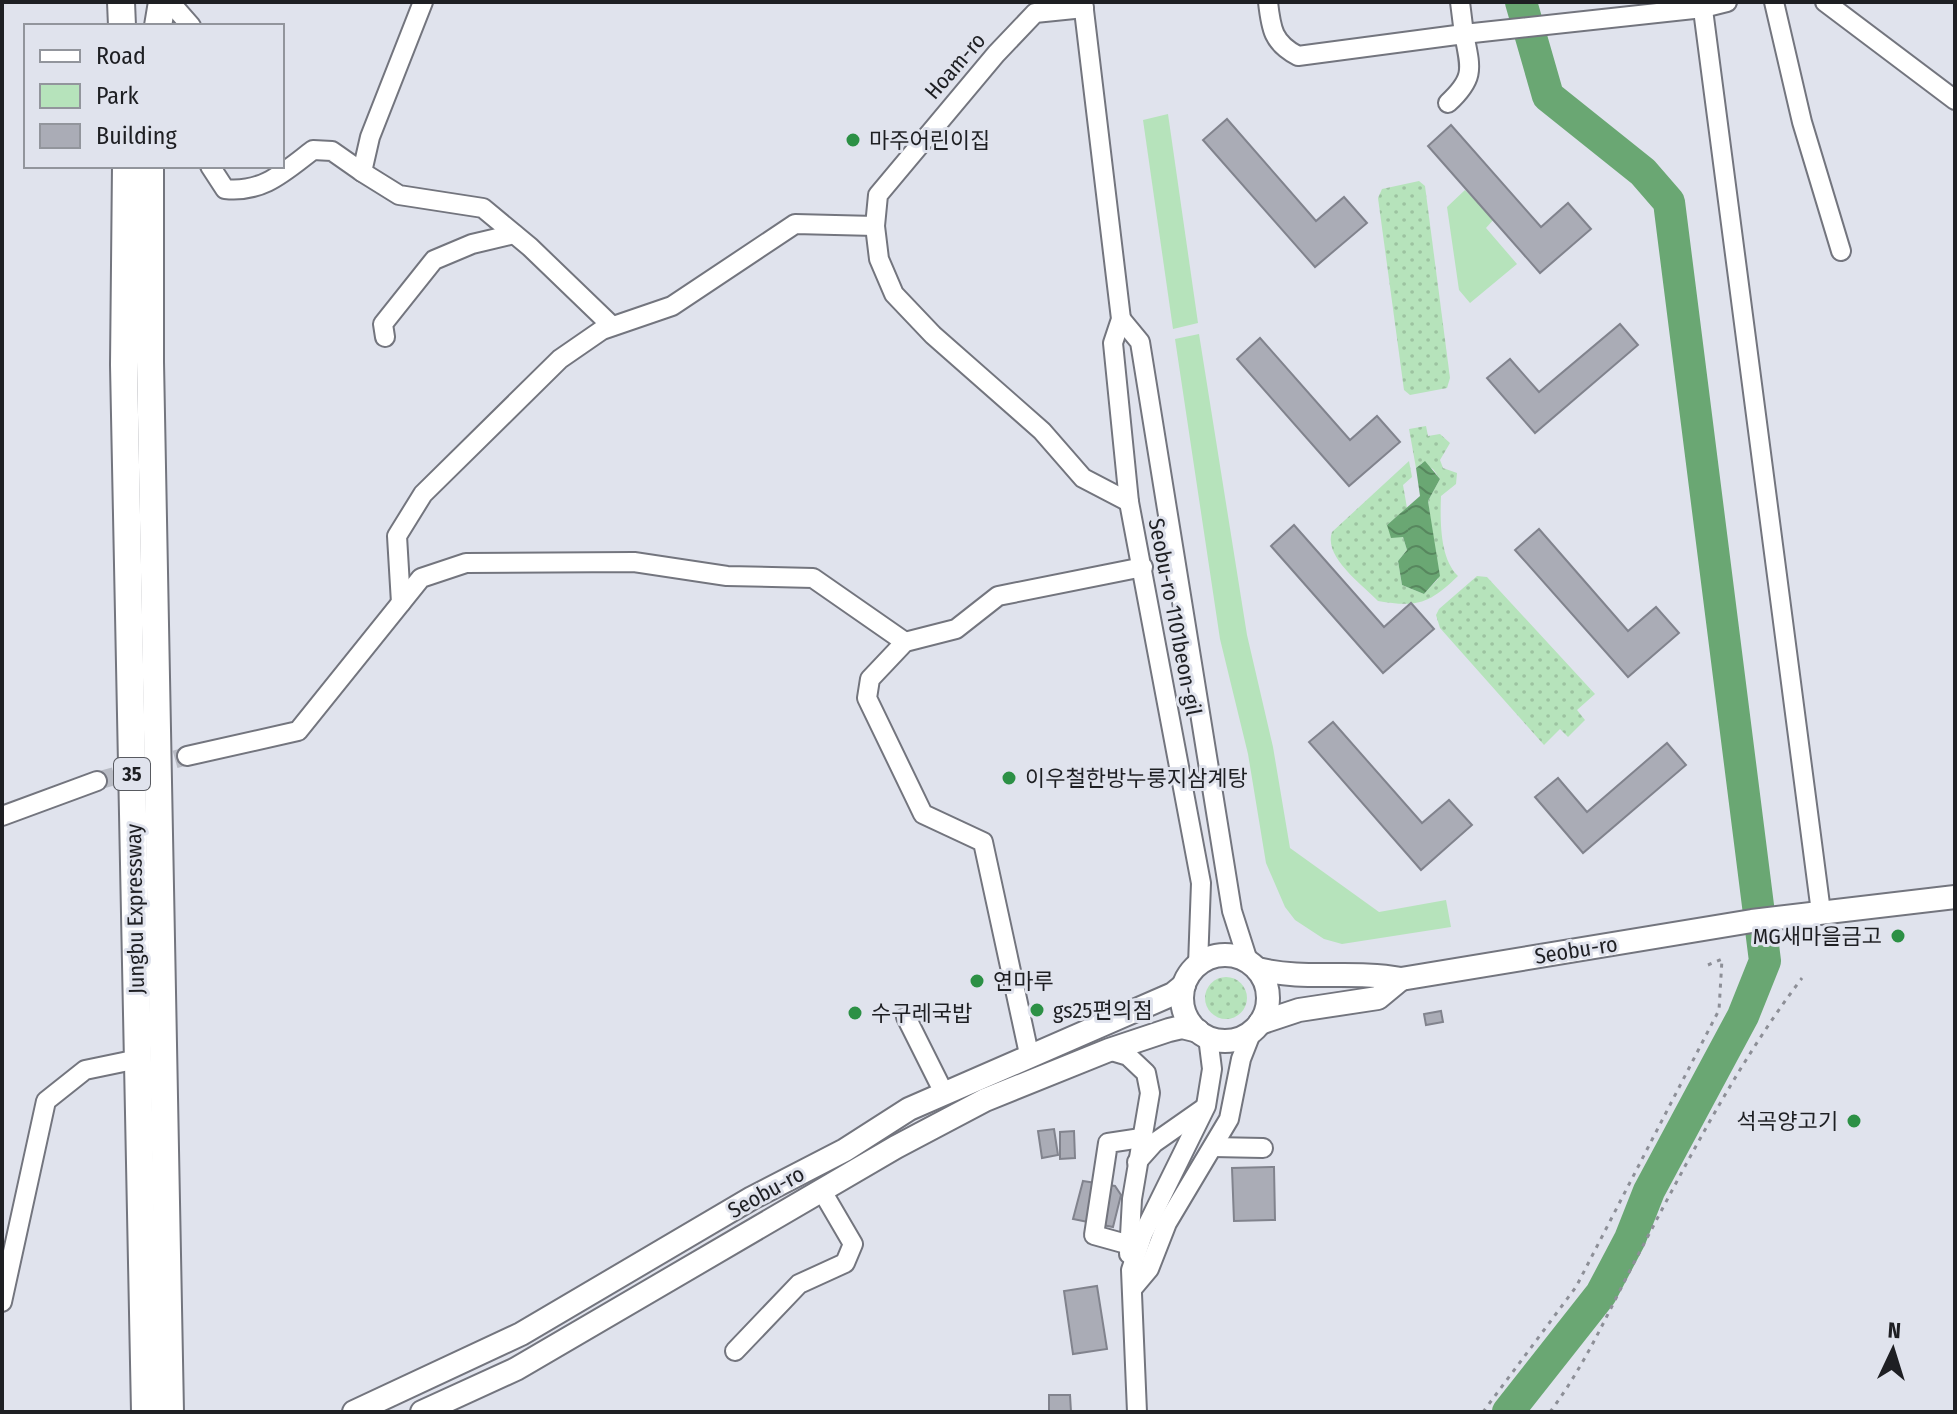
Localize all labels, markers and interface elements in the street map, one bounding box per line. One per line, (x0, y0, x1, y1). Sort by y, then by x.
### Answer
legend (24, 24, 284, 168)
street label: Hoam-ro (919, 27, 991, 105)
text: Road (96, 42, 146, 70)
text: Park (96, 82, 139, 110)
text: Building (96, 122, 178, 150)
place label: 마주어린이집 (869, 127, 990, 154)
marker: 마주어린이집 (844, 131, 862, 149)
street label: Seobu-ro 1101beon-gil (1143, 516, 1207, 718)
road number: 35 (114, 758, 150, 790)
place label: 이우철한방누룽지삼계탕 (1025, 765, 1248, 792)
marker: 이우철한방누룽지삼계탕 (1000, 769, 1018, 787)
street label: Jungbu Expressway (120, 823, 150, 994)
place label: MG새마을금고 (1753, 923, 1882, 950)
marker: MG새마을금고 (1889, 927, 1907, 945)
street label: Seobu-ro (1533, 930, 1619, 970)
place label: 연마루 (993, 968, 1054, 995)
marker: 연마루 (968, 972, 986, 990)
place label: gs25편의점 (1053, 997, 1153, 1024)
place label: 수구레국밥 (871, 1000, 972, 1027)
marker: gs25편의점 (1028, 1001, 1046, 1019)
marker: 수구레국밥 (846, 1004, 864, 1022)
place label: 석곡양고기 (1737, 1108, 1838, 1135)
marker: 석곡양고기 (1845, 1112, 1863, 1130)
street label: Seobu-ro (723, 1160, 809, 1224)
north arrow (1853, 1310, 1933, 1390)
text: N (1887, 1317, 1902, 1344)

